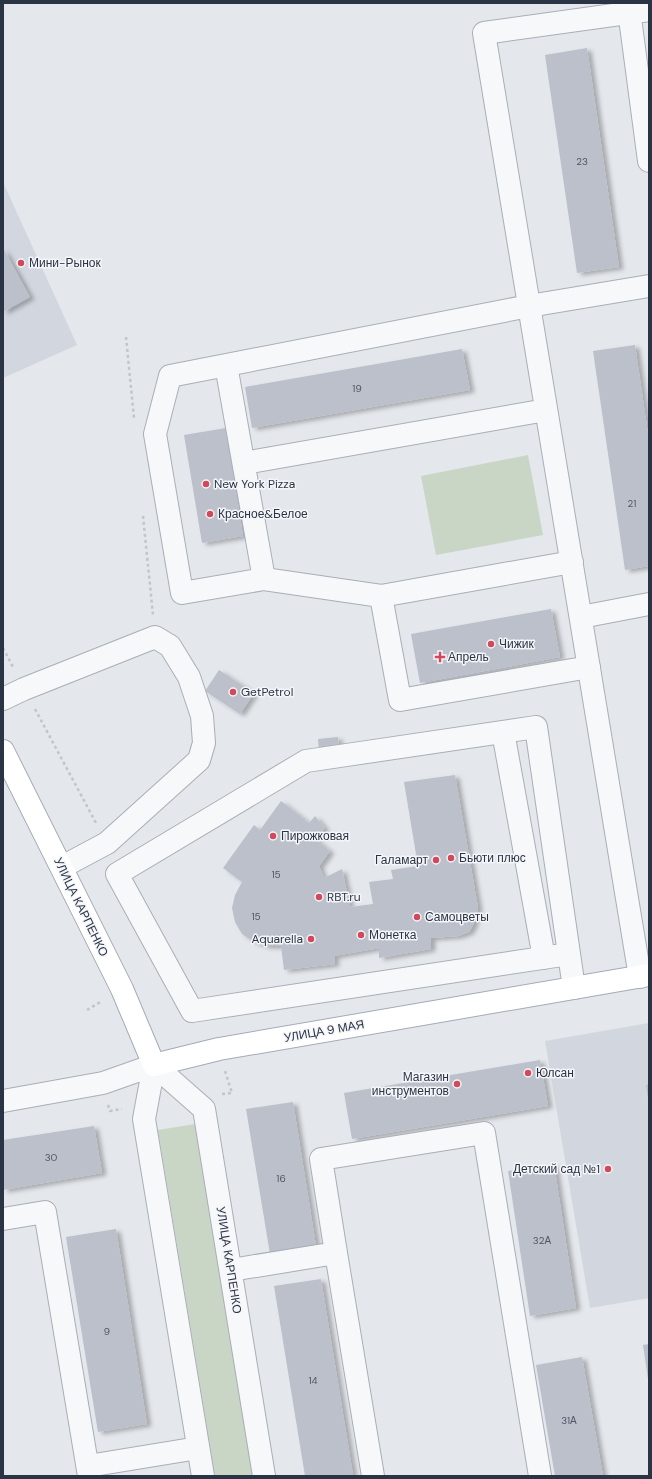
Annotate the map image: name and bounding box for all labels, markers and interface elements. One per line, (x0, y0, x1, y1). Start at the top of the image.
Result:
house number: 23 (576, 155, 588, 168)
place label: Мини-Рынок (29, 255, 101, 271)
marker: Мини-Рынок (16, 258, 26, 268)
house number: 19 (352, 382, 362, 395)
place label: New York Pizza (214, 476, 295, 492)
marker: New York Pizza (201, 479, 211, 489)
house number: 21 (628, 497, 636, 510)
place label: Красное&Белое (218, 506, 308, 522)
marker: Красное&Белое (205, 509, 215, 519)
place label: Чижик (499, 636, 534, 652)
marker: Чижик (486, 639, 496, 649)
place label: Апрель (448, 649, 489, 665)
marker: Апрель (435, 652, 445, 662)
place label: GetPetrol (241, 684, 293, 700)
marker: GetPetrol (228, 687, 238, 697)
place label: Пирожковая (281, 828, 349, 844)
marker: Пирожковая (268, 831, 278, 841)
place label: Бьюти плюс (459, 850, 526, 866)
place label: Галамарт (375, 852, 428, 868)
marker: Бьюти плюс (446, 853, 456, 863)
street label: УЛИЦА КАРПЕНКО (50, 855, 112, 959)
marker: Галамарт (431, 855, 441, 865)
house number: 15 (271, 868, 281, 881)
place label: RBT.ru (327, 889, 361, 905)
marker: RBT.ru (314, 892, 324, 902)
place label: Самоцветы (425, 909, 489, 925)
house number: 15 (251, 910, 261, 923)
marker: Самоцветы (412, 912, 422, 922)
place label: Монетка (369, 927, 417, 943)
marker: Монетка (356, 930, 366, 940)
place label: Aquarella (252, 931, 303, 947)
marker: Aquarella (306, 934, 316, 944)
street label: УЛИЦА 9 МАЯ (283, 1016, 365, 1046)
place label: Юлсан (536, 1065, 574, 1081)
marker: Юлсан (523, 1068, 533, 1078)
place label: Магазин инструментов (372, 1069, 449, 1099)
marker: Магазин инструментов (452, 1079, 462, 1089)
house number: 30 (45, 1151, 58, 1164)
place label: Детский сад №1 (513, 1161, 600, 1177)
marker: Детский сад №1 (603, 1164, 613, 1174)
house number: 16 (276, 1172, 286, 1185)
street label: УЛИЦА КАРПЕНКО (213, 1205, 245, 1315)
house number: 32А (533, 1234, 551, 1247)
house number: 9 (104, 1325, 110, 1338)
house number: 14 (308, 1374, 318, 1387)
house number: 31А (561, 1414, 577, 1427)

